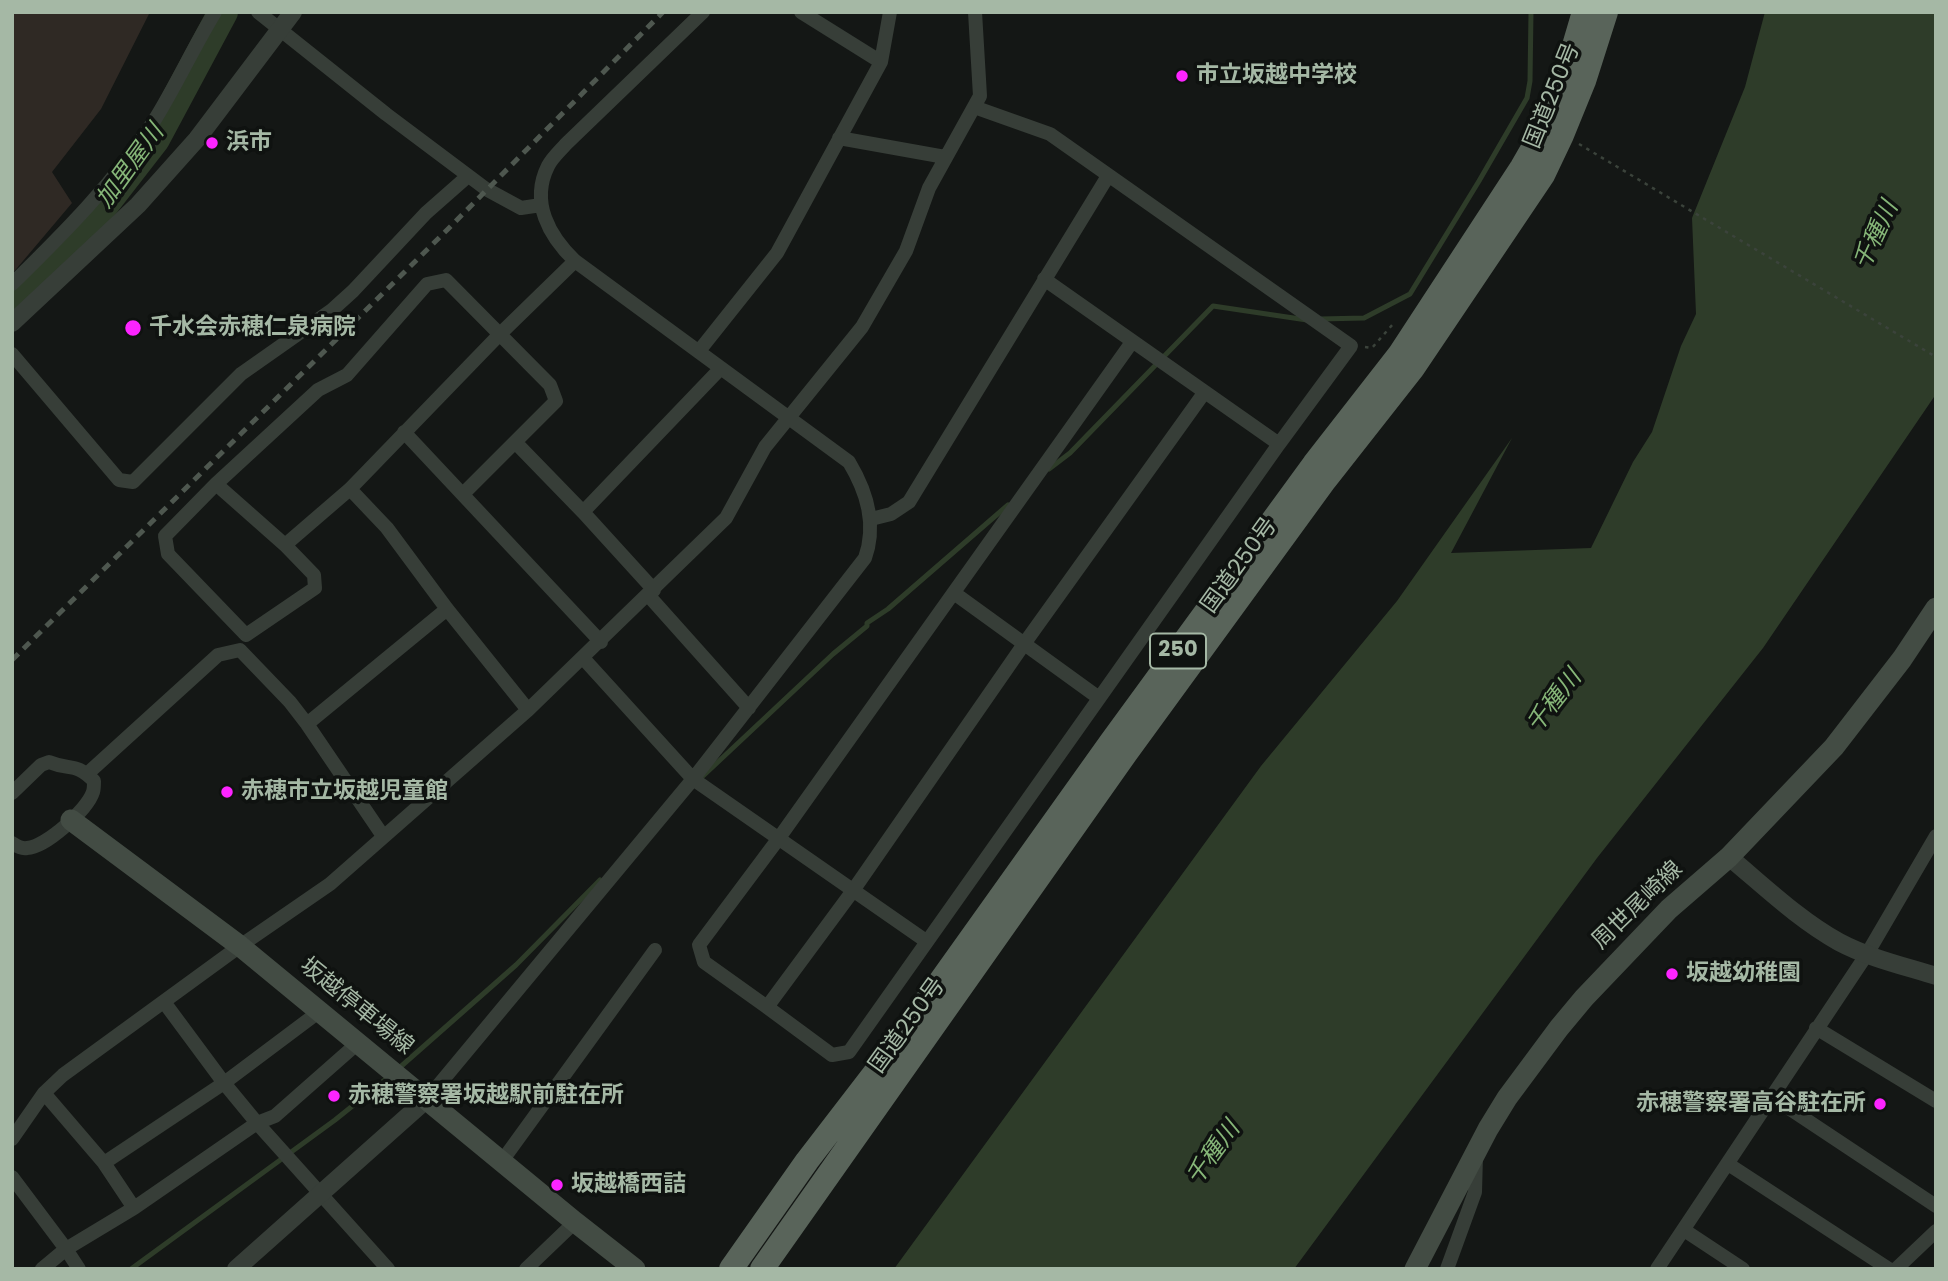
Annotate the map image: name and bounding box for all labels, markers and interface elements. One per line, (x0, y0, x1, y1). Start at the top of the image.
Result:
street label: 国道250号 (1519, 39, 1587, 153)
place label: 市立坂越中学校 (1196, 62, 1357, 90)
marker: 市立坂越中学校 (1174, 68, 1190, 84)
water label: 加里屋川 (91, 120, 171, 214)
place label: 浜市 (226, 129, 272, 157)
marker: 浜市 (204, 135, 220, 151)
water label: 千種川 (1849, 197, 1905, 275)
place label: 千水会赤穂仁泉病院 (149, 314, 356, 342)
marker: 千水会赤穂仁泉病院 (123, 318, 143, 338)
street label: 国道250号 (1196, 513, 1284, 619)
road number: 250 (1150, 634, 1206, 668)
water label: 千種川 (1521, 665, 1589, 739)
place label: 赤穂市立坂越児童館 (241, 778, 448, 806)
marker: 赤穂市立坂越児童館 (219, 784, 235, 800)
street label: 周世尾崎線 (1587, 856, 1689, 956)
street label: 坂越停車場線 (294, 953, 418, 1061)
place label: 坂越幼稚園 (1686, 960, 1801, 988)
marker: 坂越幼稚園 (1664, 966, 1680, 982)
street label: 国道250号 (864, 973, 952, 1079)
place label: 赤穂警察署坂越駅前駐在所 (348, 1082, 624, 1110)
marker: 赤穂警察署坂越駅前駐在所 (326, 1088, 342, 1104)
place label: 赤穂警察署高谷駐在所 (1636, 1090, 1866, 1118)
marker: 赤穂警察署高谷駐在所 (1872, 1096, 1888, 1112)
water label: 千種川 (1181, 1116, 1247, 1192)
place label: 坂越橋西詰 (571, 1171, 686, 1199)
marker: 坂越橋西詰 (549, 1177, 565, 1193)

